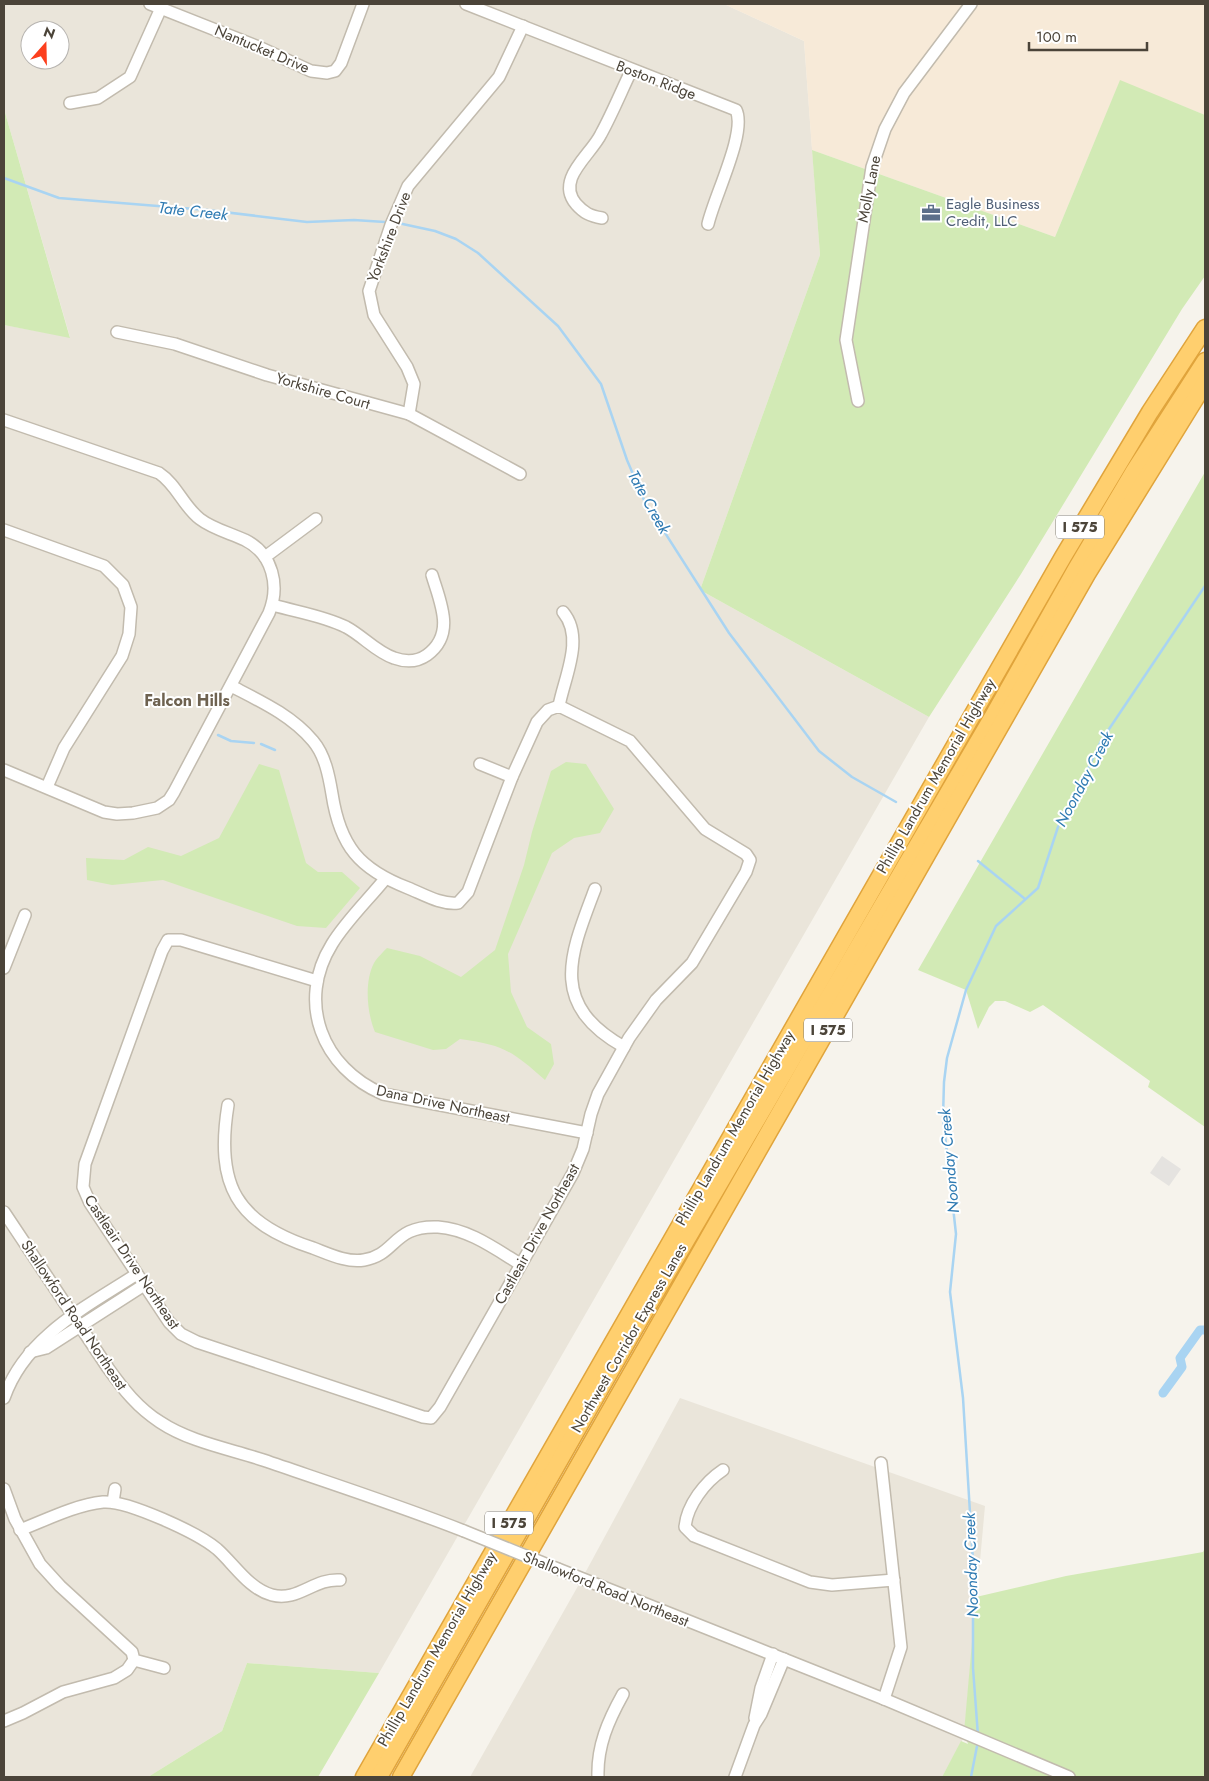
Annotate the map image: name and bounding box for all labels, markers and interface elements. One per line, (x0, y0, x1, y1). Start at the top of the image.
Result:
street label: Nantucket Drive (211, 19, 313, 79)
north arrow (20, 20, 70, 70)
scale bar (1029, 20, 1146, 52)
text: N (41, 21, 58, 44)
text: 100 m (1036, 26, 1077, 48)
street label: Boston Ridge (613, 55, 699, 105)
street label: Molly Lane (852, 153, 886, 224)
street label: Yorkshire Drive (362, 188, 416, 285)
place label: Eagle Business Credit, LLC (946, 193, 1040, 232)
water label: Tate Creek (157, 196, 230, 226)
office icon: Eagle Business Credit, LLC (920, 202, 942, 224)
street label: Yorkshire Court (273, 367, 373, 415)
water label: Tate Creek (622, 466, 676, 539)
road number: I 575 (1056, 516, 1104, 538)
street label: Phillip Landrum Memorial Highway (871, 674, 1001, 878)
district label: Falcon Hills (144, 689, 230, 712)
water label: Noonday Creek (1049, 726, 1119, 831)
road number: I 575 (804, 1018, 852, 1042)
street label: Phillip Landrum Memorial Highway (670, 1026, 800, 1230)
street label: Dana Drive Northeast (374, 1079, 512, 1129)
water label: Noonday Creek (933, 1107, 965, 1214)
street label: Castleair Drive Northeast (489, 1159, 585, 1308)
street label: Castleair Drive Northeast (79, 1190, 186, 1334)
street label: Shallowford Road Northeast (15, 1236, 133, 1395)
street label: Northwest Corridor Express Lanes (566, 1239, 692, 1437)
water label: Noonday Creek (958, 1511, 984, 1618)
road number: I 575 (485, 1512, 533, 1535)
street label: Shallowford Road Northeast (520, 1546, 693, 1632)
street label: Phillip Landrum Memorial Highway (372, 1547, 502, 1751)

